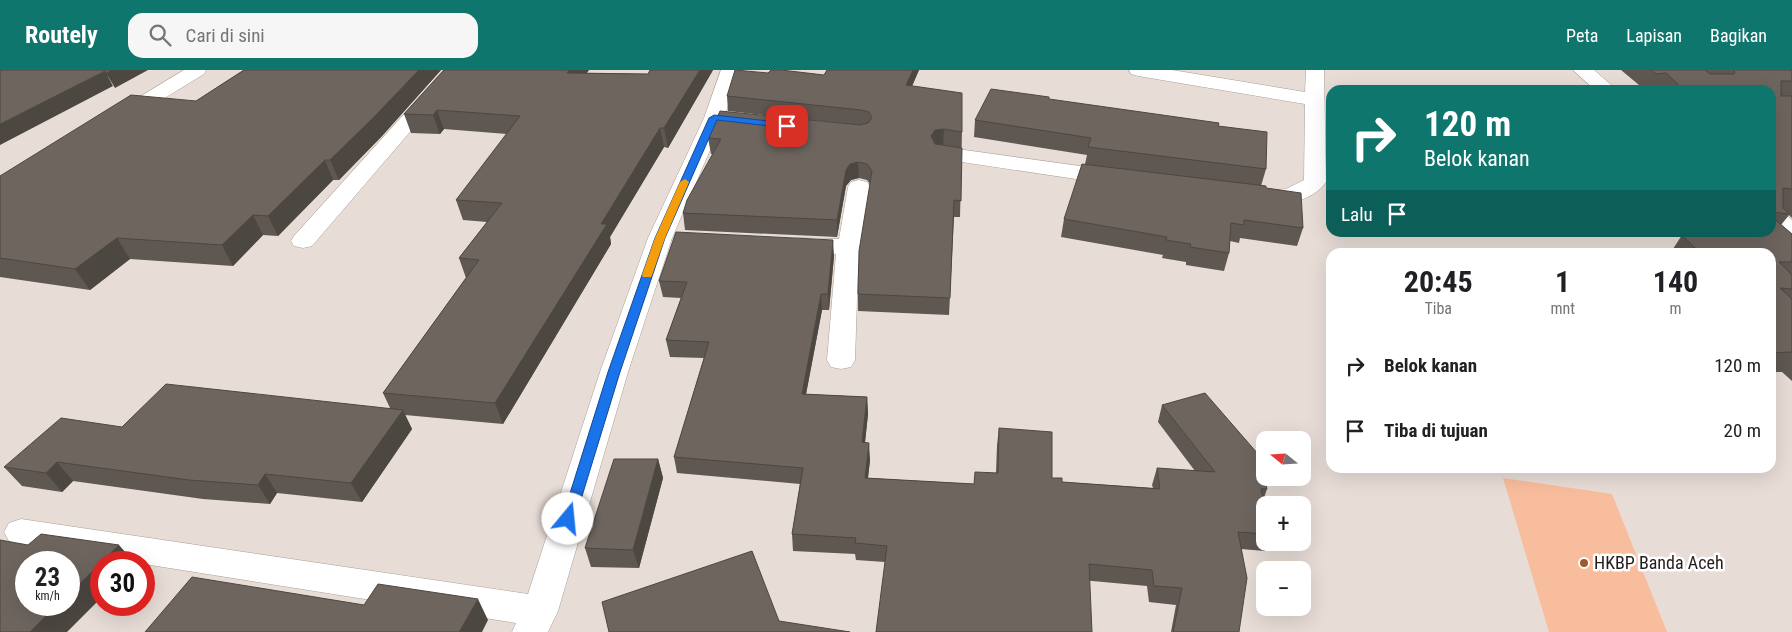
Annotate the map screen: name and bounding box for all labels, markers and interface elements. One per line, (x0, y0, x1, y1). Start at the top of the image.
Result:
search box (128, 13, 478, 58)
text: Routely (25, 21, 98, 49)
icon: search (146, 21, 174, 49)
text: Cari di sini (186, 24, 265, 47)
text: Peta (1566, 25, 1598, 46)
text: Lapisan (1626, 25, 1682, 46)
text: Bagikan (1710, 25, 1767, 46)
text: 120 m (1424, 104, 1511, 145)
pin (766, 105, 808, 147)
icon: right (1341, 105, 1406, 170)
icon: arrive (773, 112, 801, 140)
text: Belok kanan (1424, 146, 1530, 171)
icon: arrive (1383, 200, 1411, 228)
text: Lalu (1341, 203, 1373, 226)
text: 20:45 (1404, 264, 1473, 299)
text: 1 (1555, 264, 1570, 299)
text: 140 (1653, 264, 1698, 299)
text: Tiba (1424, 299, 1452, 318)
text: mnt (1550, 299, 1575, 318)
text: m (1669, 299, 1682, 318)
icon: right (1341, 352, 1369, 380)
text: Belok kanan (1384, 354, 1477, 377)
text: 120 m (1714, 354, 1761, 377)
icon: arrive (1341, 417, 1369, 445)
text: Tiba di tujuan (1384, 419, 1488, 442)
text: 20 m (1724, 419, 1761, 442)
north arrow (1256, 431, 1311, 486)
map controls (1256, 431, 1311, 616)
position arrow (541, 492, 593, 544)
button: + (1256, 496, 1311, 551)
speed limit sign: 30 (90, 551, 155, 616)
place label: HKBP Banda Aceh (1594, 552, 1724, 573)
marker: HKBP Banda Aceh (1578, 557, 1590, 569)
button: − (1256, 561, 1311, 616)
text: 23 (35, 563, 60, 592)
text: km/h (35, 589, 60, 603)

